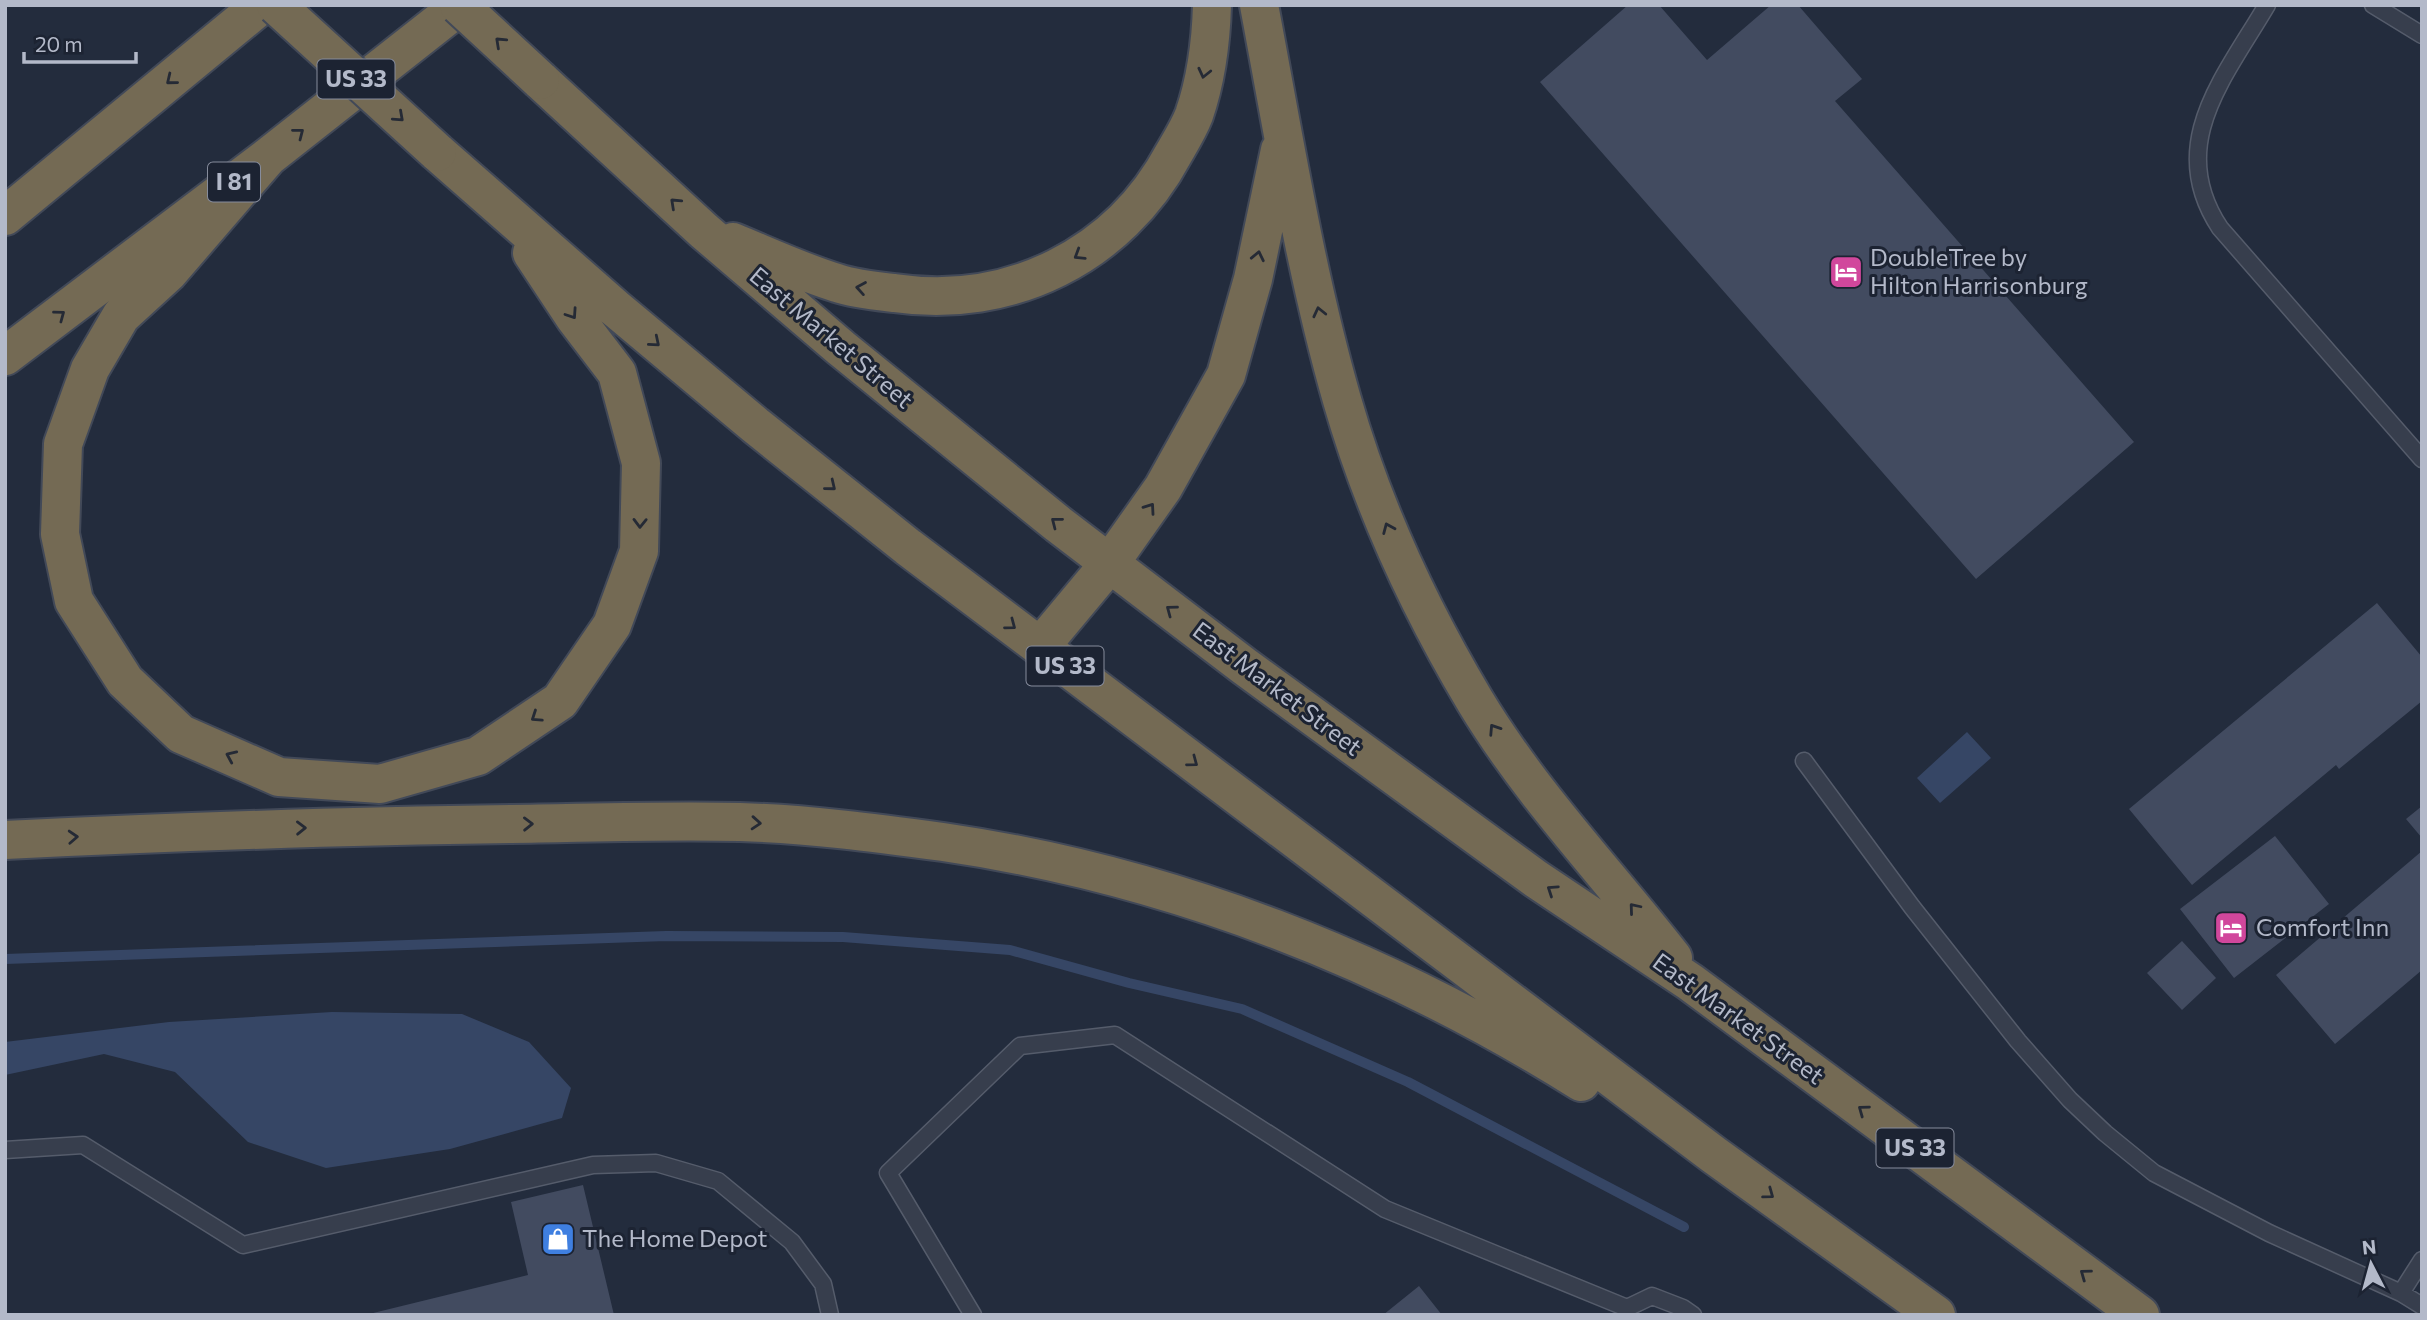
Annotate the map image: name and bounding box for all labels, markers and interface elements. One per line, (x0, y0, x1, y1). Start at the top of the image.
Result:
scale bar (24, 21, 136, 65)
text: 20 m (35, 31, 83, 56)
one-way arrow (495, 38, 508, 51)
road number: US 33 (318, 60, 394, 99)
one-way arrow (1197, 67, 1212, 79)
one-way arrow (167, 72, 179, 85)
one-way arrow (391, 109, 404, 121)
one-way arrow (292, 128, 304, 141)
road number: I 81 (208, 162, 260, 202)
one-way arrow (670, 199, 683, 212)
place label: DoubleTree by Hilton Harrisonburg (1870, 242, 2088, 299)
one-way arrow (1074, 247, 1087, 260)
one-way arrow (1249, 250, 1264, 262)
hotel icon: DoubleTree by Hilton Harrisonburg (1827, 253, 1865, 291)
street label: East Market Street (744, 260, 920, 414)
one-way arrow (855, 281, 867, 296)
one-way arrow (564, 306, 576, 319)
one-way arrow (1313, 306, 1328, 318)
one-way arrow (52, 310, 64, 323)
one-way arrow (647, 333, 660, 346)
one-way arrow (823, 477, 836, 490)
one-way arrow (1142, 503, 1154, 516)
one-way arrow (632, 518, 648, 529)
one-way arrow (1051, 518, 1064, 531)
one-way arrow (1382, 523, 1396, 535)
one-way arrow (1166, 605, 1179, 618)
street label: East Market Street (1188, 615, 1368, 761)
one-way arrow (1003, 616, 1016, 629)
road number: US 33 (1026, 646, 1104, 686)
one-way arrow (531, 709, 544, 721)
one-way arrow (1489, 724, 1502, 737)
one-way arrow (226, 751, 238, 765)
one-way arrow (1185, 753, 1197, 766)
one-way arrow (750, 815, 761, 830)
one-way arrow (523, 816, 534, 831)
one-way arrow (296, 820, 307, 836)
one-way arrow (68, 829, 79, 844)
one-way arrow (1547, 886, 1560, 898)
one-way arrow (1630, 904, 1642, 917)
hotel icon: Comfort Inn (2212, 909, 2250, 947)
place label: Comfort Inn (2256, 912, 2389, 941)
street label: East Market Street (1648, 946, 1830, 1090)
one-way arrow (1858, 1106, 1871, 1118)
road number: US 33 (1876, 1128, 1954, 1168)
one-way arrow (1761, 1186, 1774, 1198)
shop icon: The Home Depot (539, 1220, 577, 1258)
place label: The Home Depot (582, 1223, 768, 1252)
north arrow (2336, 1229, 2406, 1299)
text: N (2361, 1234, 2377, 1259)
one-way arrow (2081, 1270, 2093, 1282)

